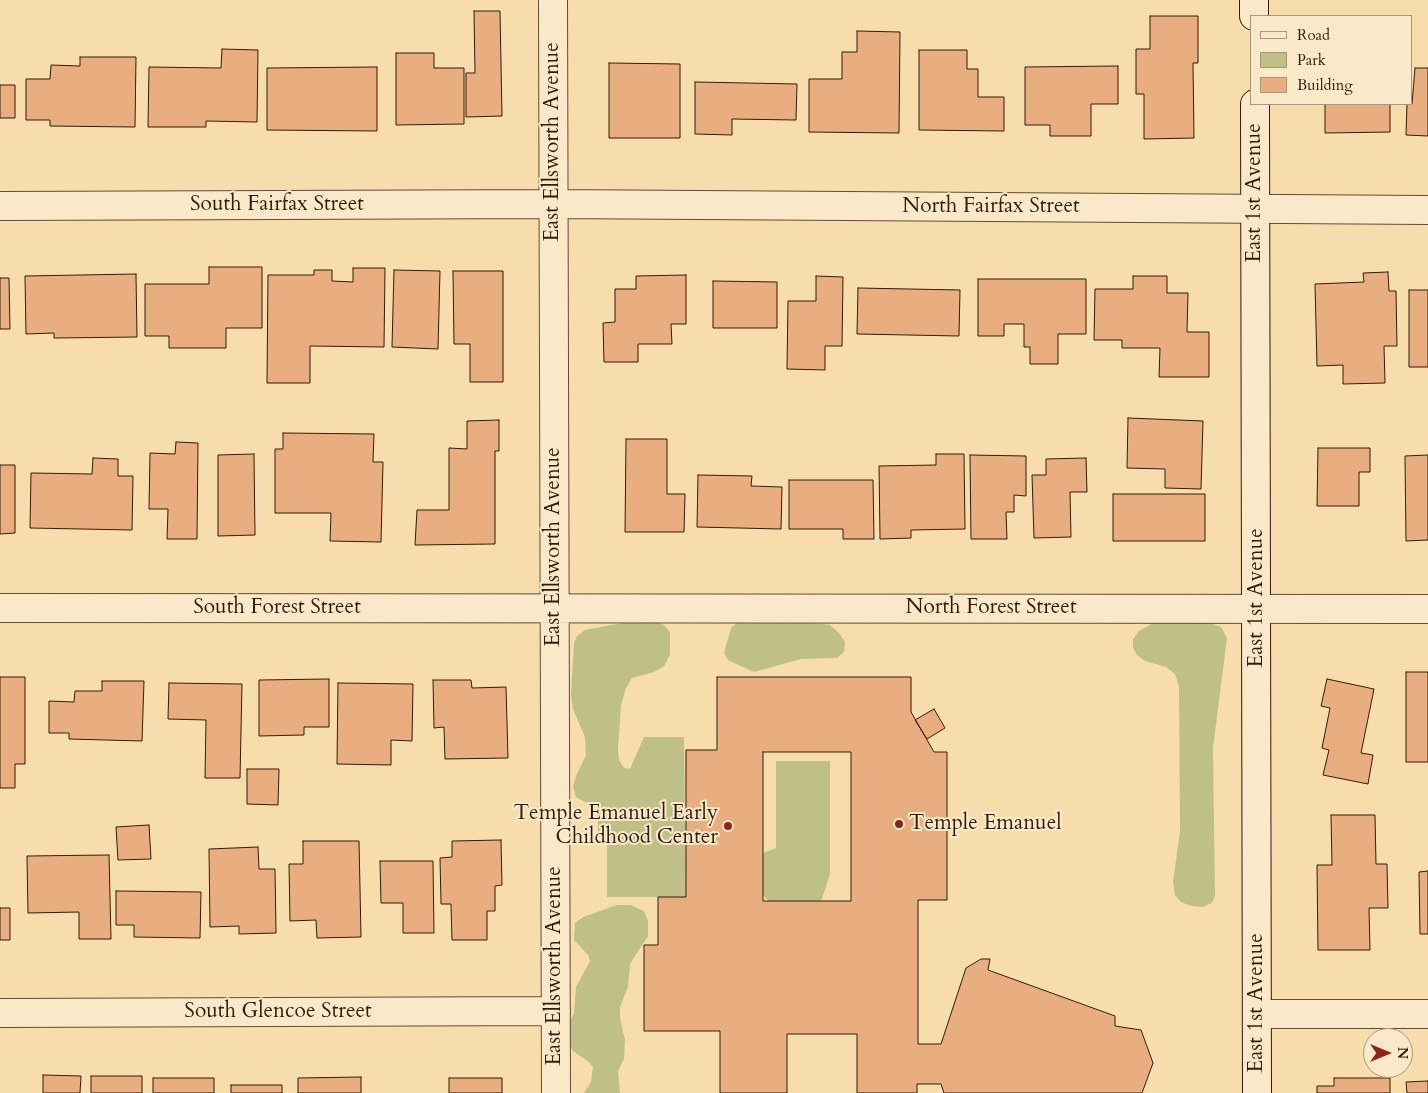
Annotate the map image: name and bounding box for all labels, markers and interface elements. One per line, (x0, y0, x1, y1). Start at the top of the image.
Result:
legend (1250, 15, 1413, 105)
text: Road (1297, 25, 1330, 45)
street label: East Ellsworth Avenue (540, 42, 566, 242)
text: Park (1297, 50, 1326, 70)
text: Building (1297, 75, 1353, 95)
street label: East 1st Avenue (1242, 123, 1268, 263)
street label: South Fairfax Street (190, 192, 364, 218)
street label: North Fairfax Street (902, 194, 1080, 220)
street label: East Ellsworth Avenue (541, 447, 567, 647)
street label: East 1st Avenue (1244, 528, 1270, 668)
street label: South Forest Street (193, 595, 361, 621)
street label: North Forest Street (905, 595, 1077, 621)
place label: Temple Emanuel Early Childhood Center (514, 801, 718, 851)
place label: Temple Emanuel (909, 811, 1062, 837)
marker: Temple Emanuel (893, 818, 905, 830)
marker: Temple Emanuel Early Childhood Center (722, 820, 734, 832)
street label: East Ellsworth Avenue (542, 866, 568, 1066)
street label: East 1st Avenue (1244, 933, 1270, 1073)
street label: South Glencoe Street (184, 999, 372, 1025)
north arrow (1363, 1028, 1413, 1078)
text: N (1393, 1047, 1412, 1059)

